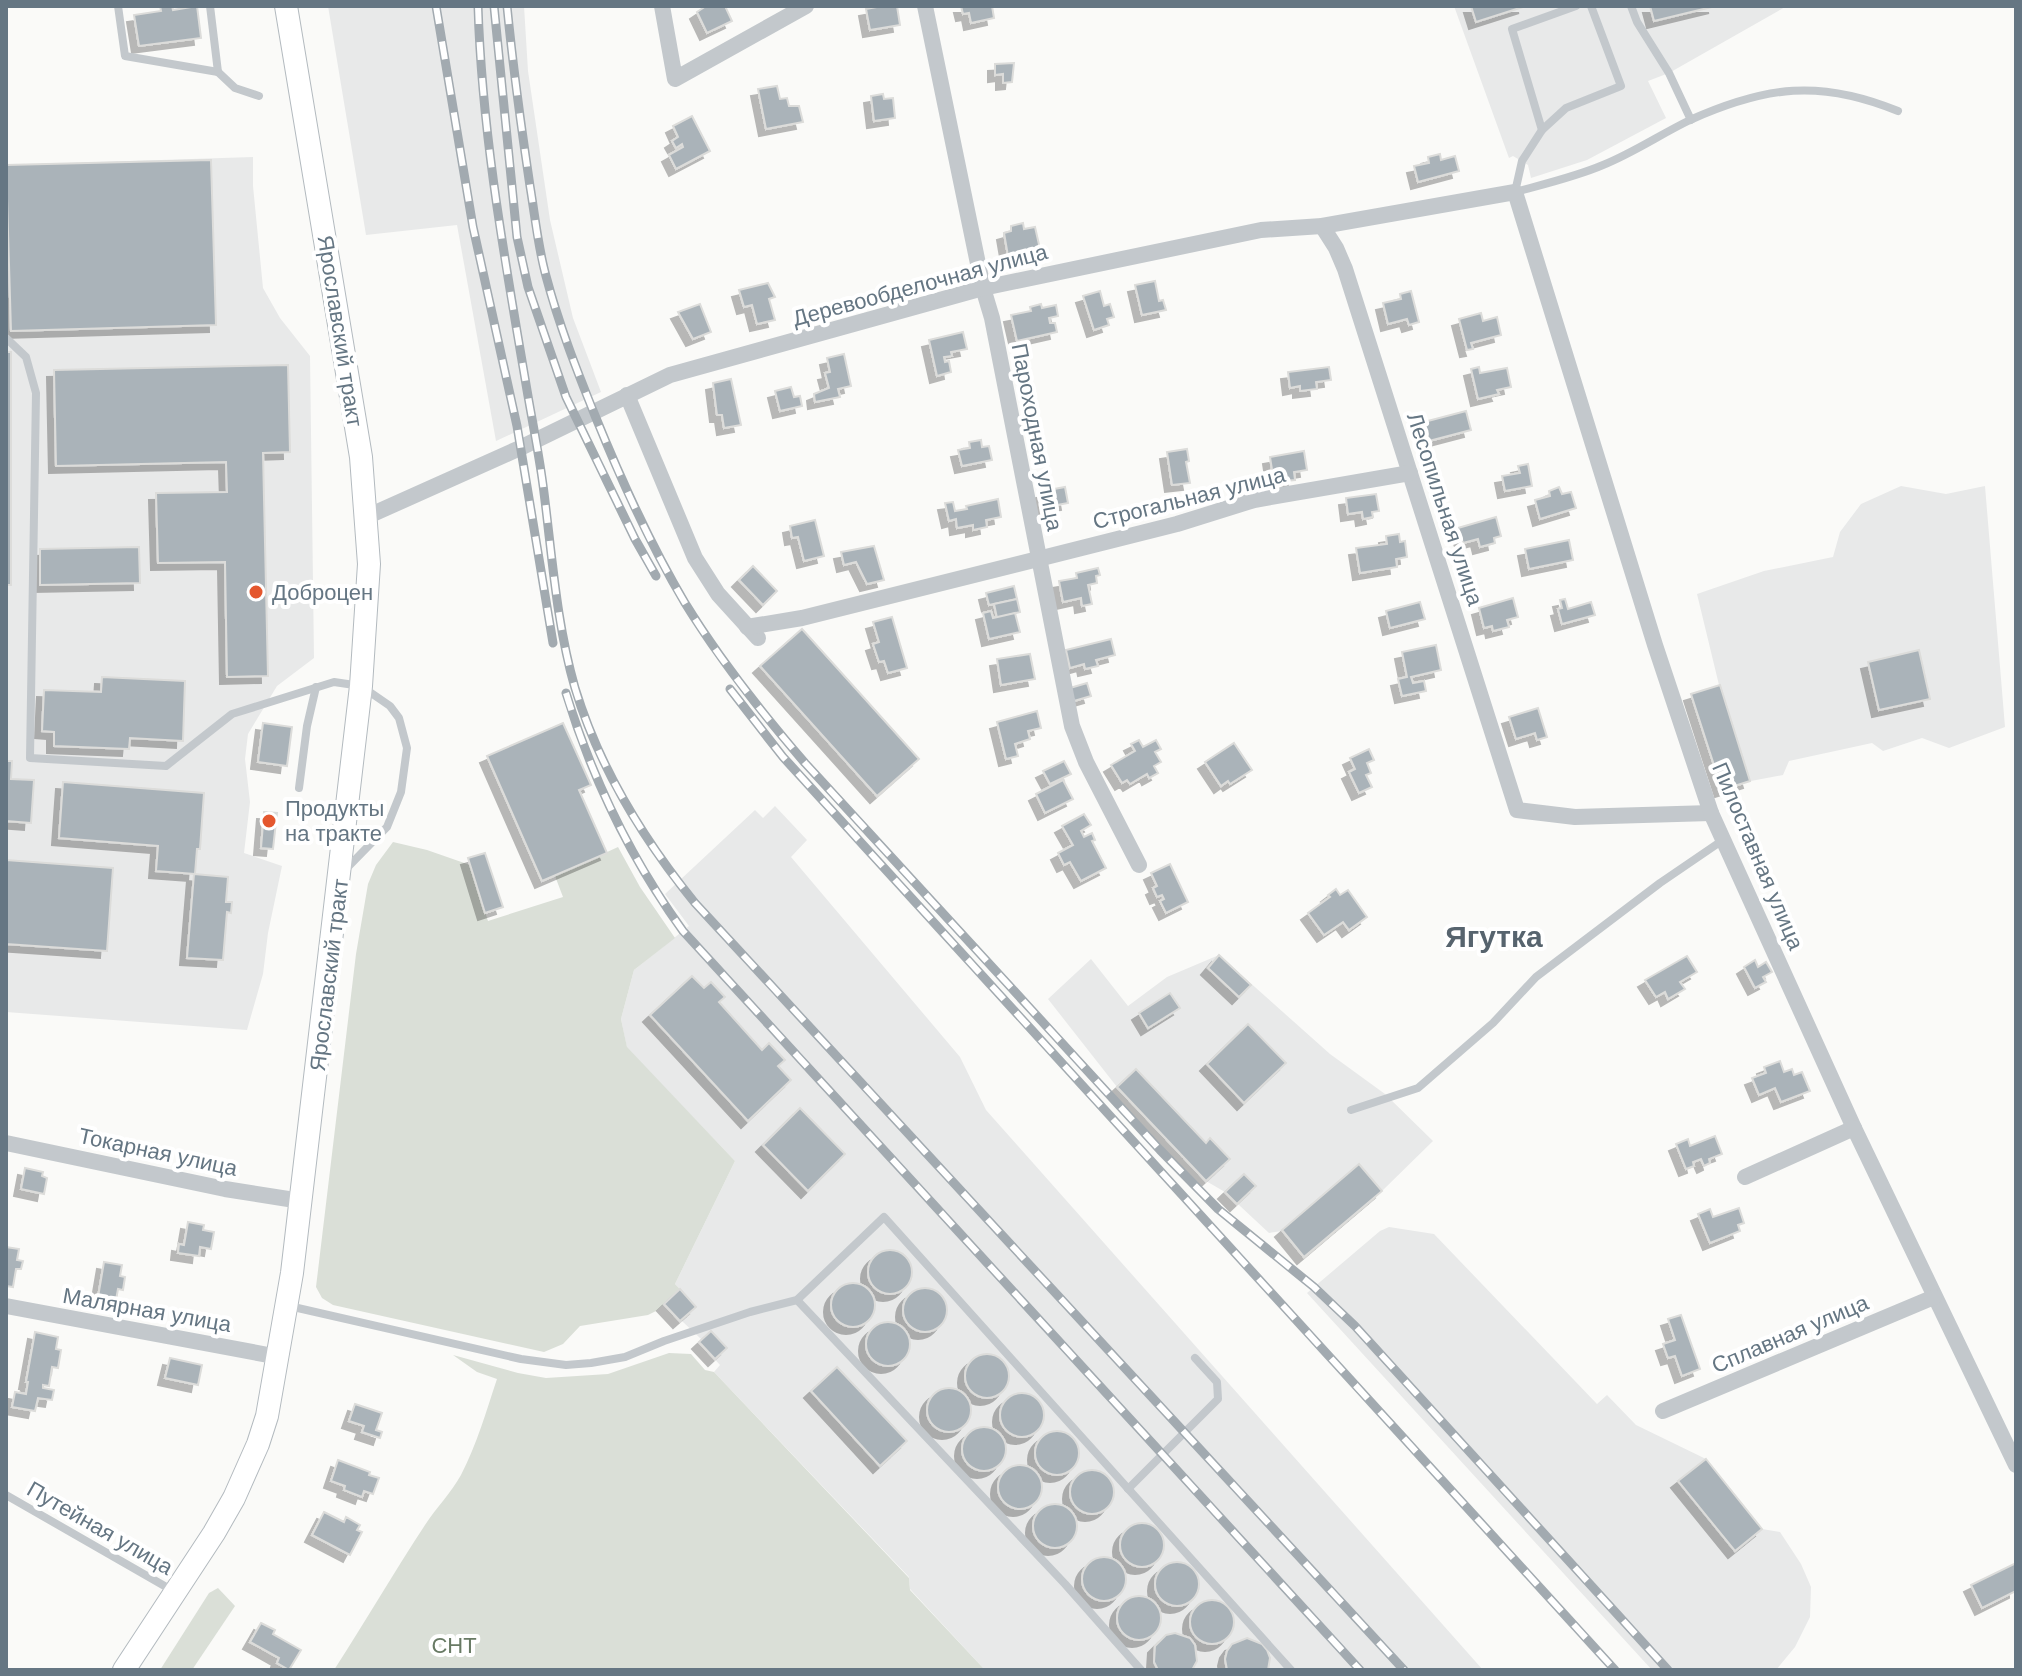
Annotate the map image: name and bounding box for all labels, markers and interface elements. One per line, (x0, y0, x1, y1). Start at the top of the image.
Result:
street label: Ярославский тракт (313, 233, 367, 429)
street label: Деревообделочная улица (790, 239, 1051, 331)
street label: Пароходная улица (1007, 341, 1068, 534)
street label: Лесопильная улица (1402, 409, 1488, 609)
street label: Строгальная улица (1090, 462, 1289, 534)
place label: Доброцен (272, 580, 373, 605)
marker: Доброцен (247, 583, 265, 601)
street label: Пилоставная улица (1707, 759, 1809, 954)
place label: Продукты на тракте (285, 796, 384, 846)
marker: Продукты на тракте (260, 812, 278, 830)
street label: Ярославский тракт (305, 877, 353, 1073)
district label: Ягутка (1445, 920, 1543, 953)
street label: Токарная улица (76, 1123, 240, 1181)
street label: Малярная улица (61, 1283, 234, 1337)
street label: Сплавная улица (1708, 1289, 1873, 1378)
street label: Путейная улица (23, 1476, 178, 1580)
park label: СНТ (431, 1633, 477, 1658)

